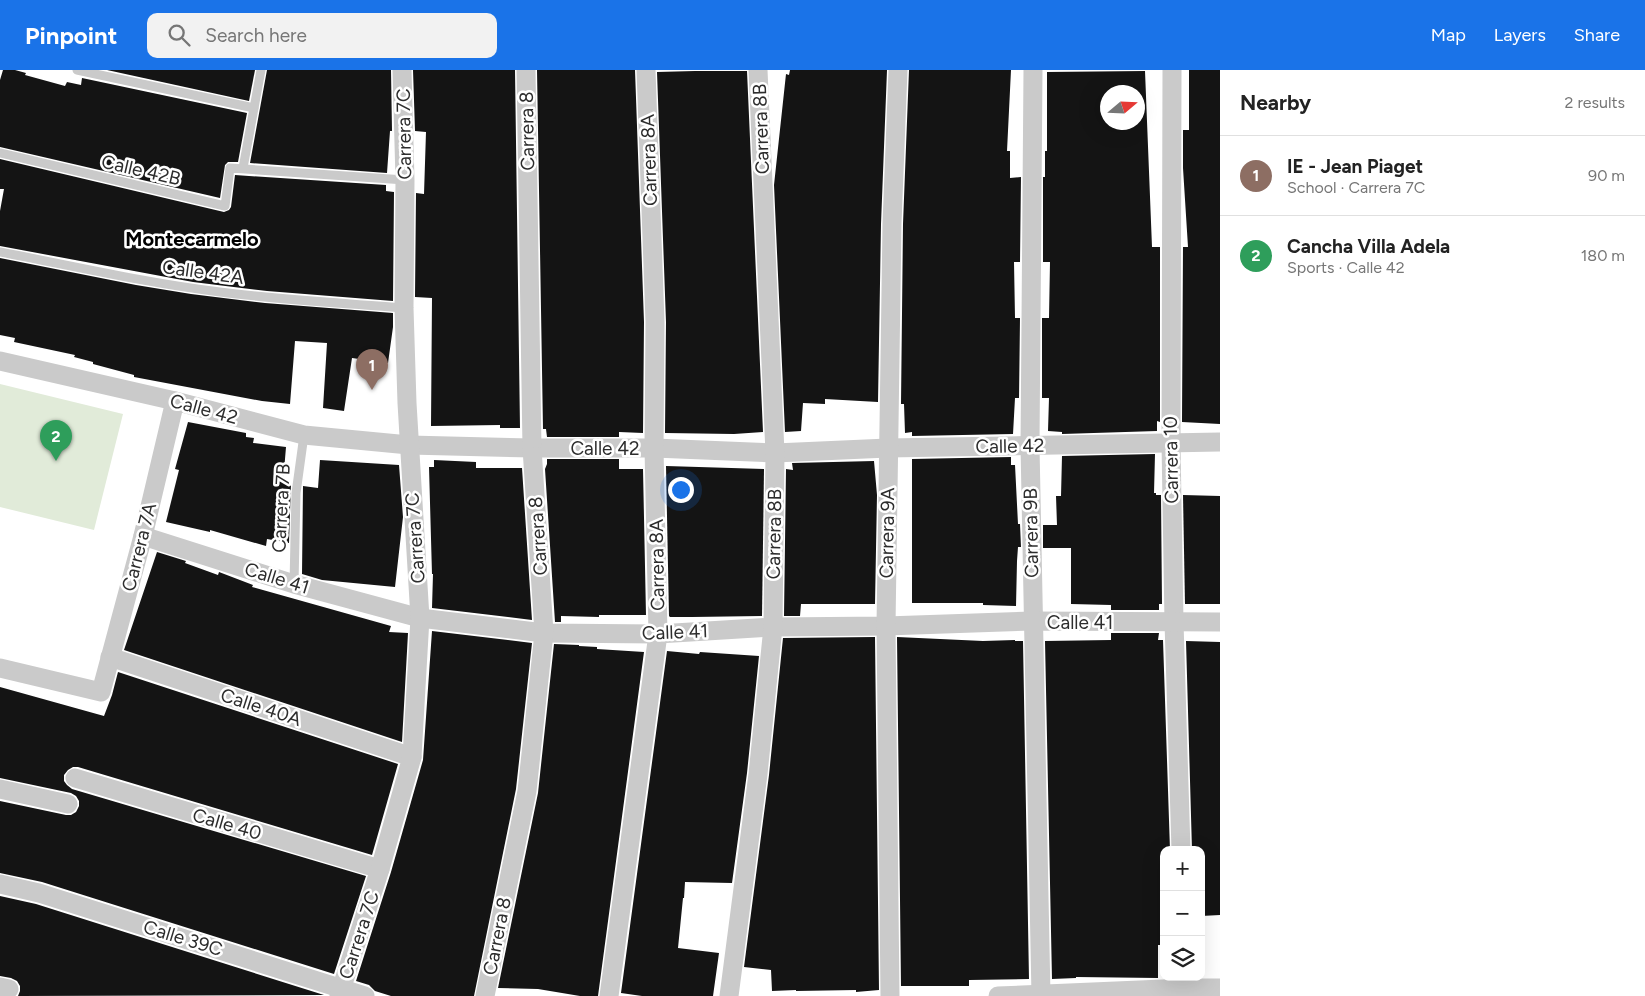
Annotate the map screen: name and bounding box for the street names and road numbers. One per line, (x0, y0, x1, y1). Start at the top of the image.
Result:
street label: Carrera 8B (748, 83, 774, 175)
street label: Carrera 7C (392, 88, 416, 180)
street label: Carrera 8 (515, 91, 539, 171)
street label: Carrera 8A (636, 114, 662, 206)
street label: Calle 42B (99, 150, 183, 190)
street label: Calle 42A (161, 255, 245, 289)
street label: Calle 42 (168, 389, 240, 429)
street label: Carrera 10 (1159, 416, 1183, 504)
street label: Calle 42 (975, 434, 1045, 458)
street label: Calle 42 (570, 437, 640, 460)
street label: Carrera 7B (267, 463, 295, 553)
street label: Carrera 9A (875, 487, 899, 579)
street label: Carrera 8B (762, 488, 786, 580)
street label: Carrera 9B (1019, 488, 1043, 578)
street label: Carrera 7C (400, 491, 430, 584)
street label: Carrera 8 (524, 496, 552, 576)
street label: Carrera 7A (117, 500, 161, 594)
street label: Carrera 8A (645, 519, 669, 611)
street label: Calle 41 (242, 557, 312, 599)
street label: Calle 41 (1047, 611, 1113, 634)
street label: Calle 41 (641, 619, 709, 645)
street label: Calle 40A (218, 683, 304, 731)
street label: Calle 40 (190, 803, 264, 845)
street label: Carrera 7C (334, 888, 384, 982)
street label: Carrera 8 (478, 895, 516, 977)
street label: Calle 39C (141, 915, 226, 961)

